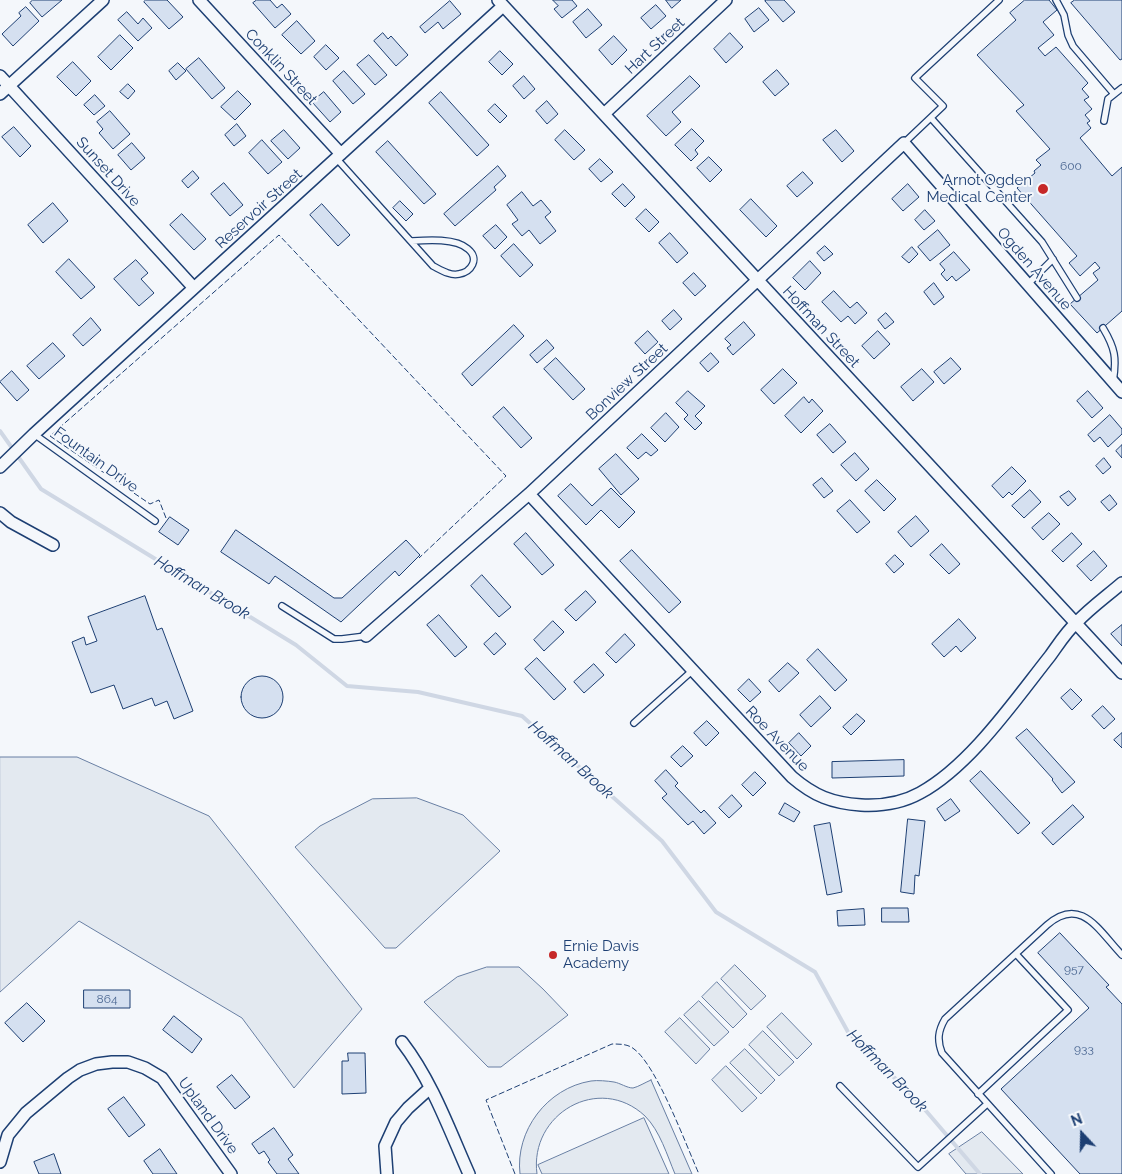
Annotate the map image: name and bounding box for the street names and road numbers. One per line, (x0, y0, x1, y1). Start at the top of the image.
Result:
street label: Hart Street (621, 14, 689, 78)
street label: Conklin Street (241, 25, 321, 109)
street label: Sunset Drive (72, 134, 144, 210)
street label: Reservoir Street (212, 165, 306, 253)
street label: Ogden Avenue (993, 224, 1075, 314)
street label: Hoffman Street (779, 283, 863, 371)
street label: Bonview Street (582, 340, 672, 424)
street label: Fountain Drive (50, 423, 142, 497)
street label: Roe Avenue (741, 703, 813, 775)
street label: Upland Drive (174, 1074, 242, 1158)

